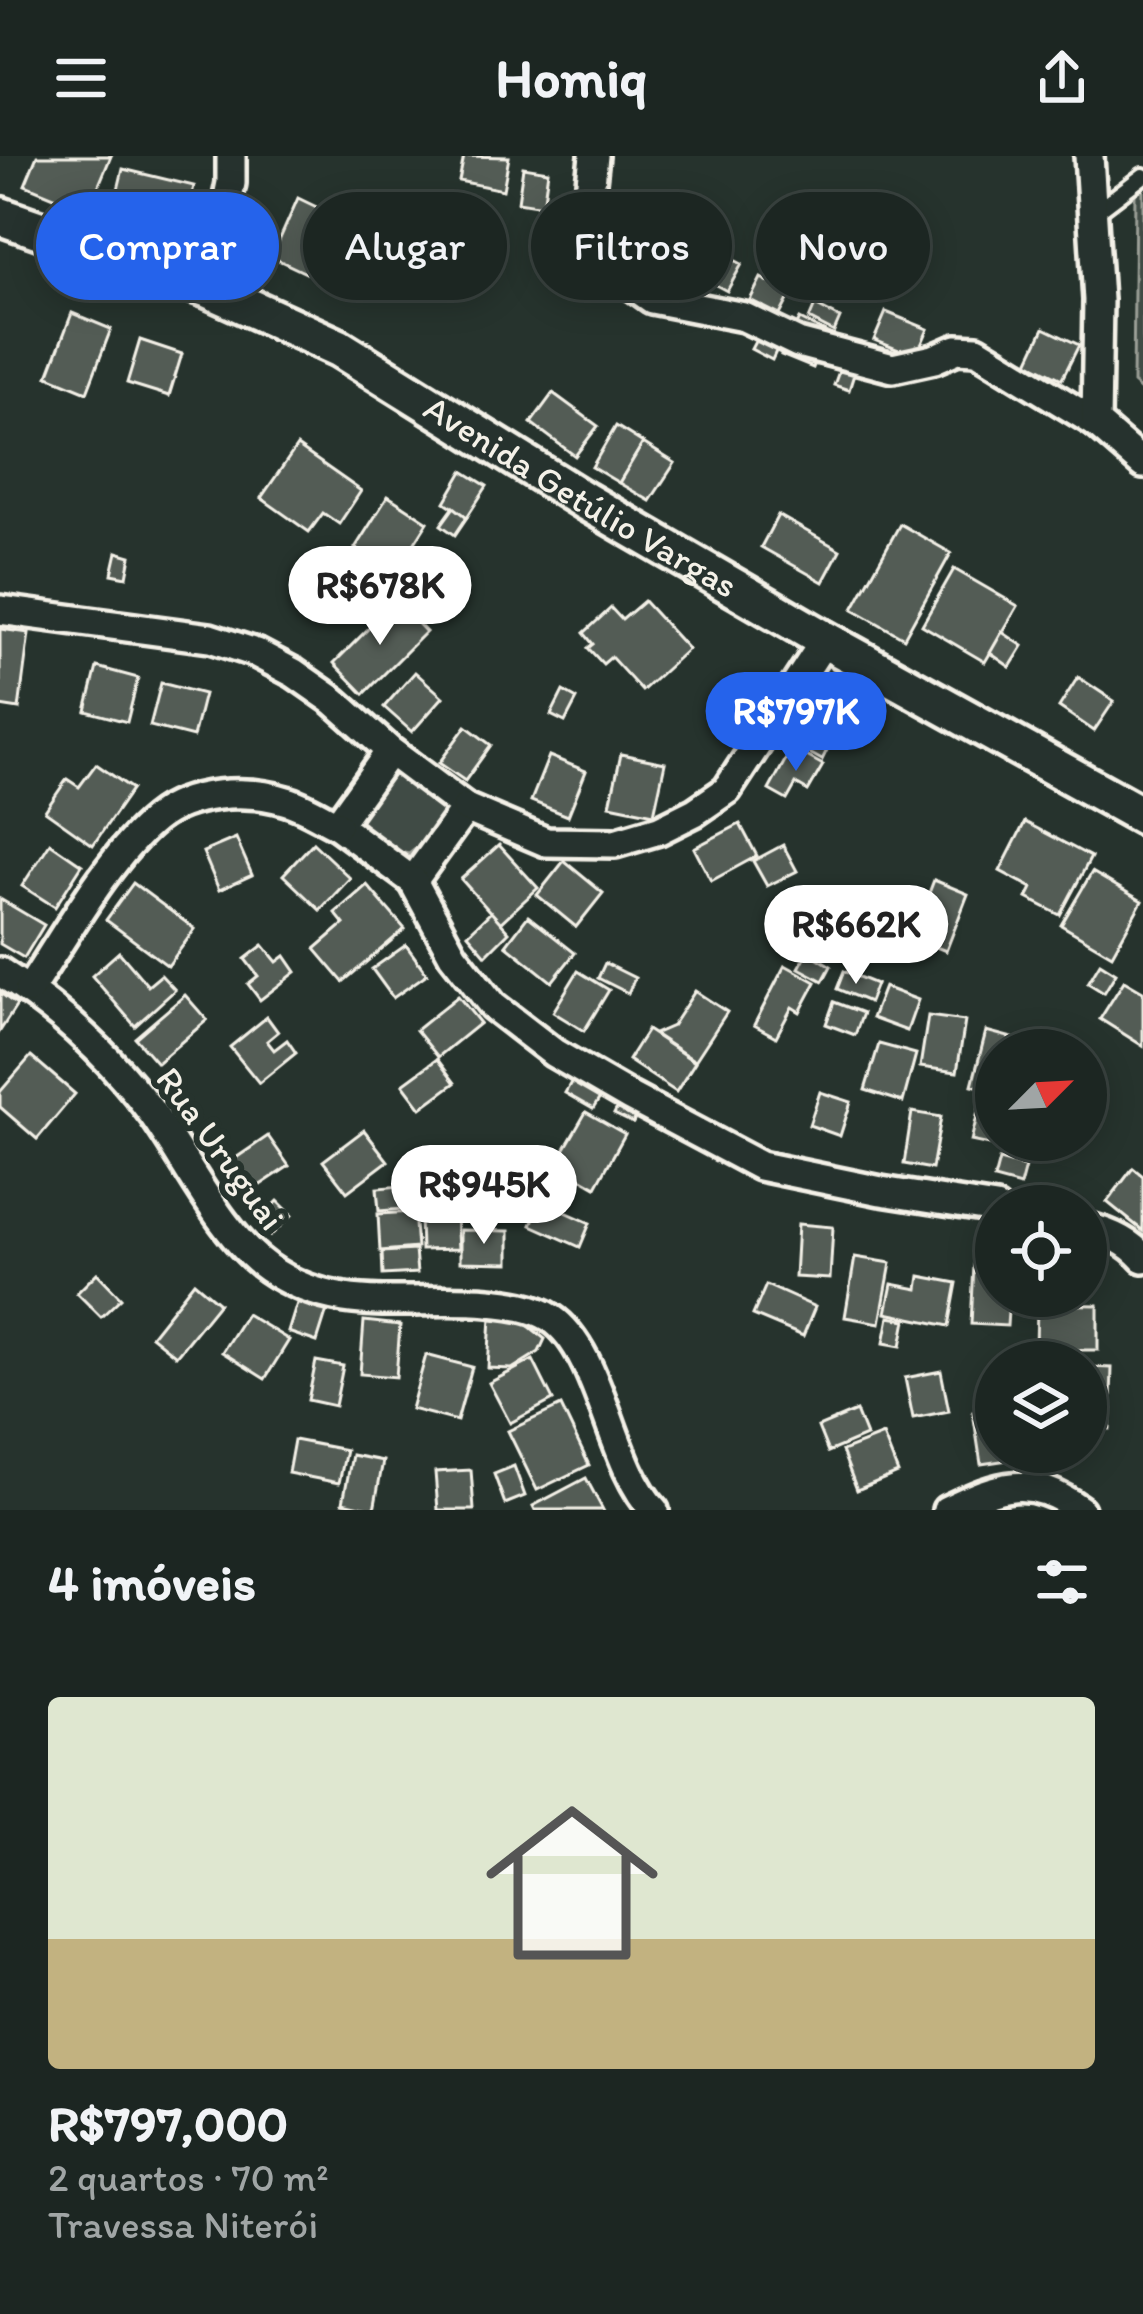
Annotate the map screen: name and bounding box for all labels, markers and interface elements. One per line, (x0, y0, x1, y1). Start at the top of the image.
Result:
icon: menu (48, 45, 114, 111)
icon: share (1029, 45, 1095, 111)
text: Homiq (496, 46, 647, 111)
chip: Comprar (36, 192, 279, 300)
chip: Alugar (303, 192, 507, 300)
chip: Filtros (531, 192, 732, 300)
chip: Novo (756, 192, 930, 300)
street label: Avenida Getúlio Vargas (417, 386, 745, 607)
pin: R$678K (282, 546, 478, 648)
text: R$678K (315, 561, 445, 608)
pin: R$797K (698, 672, 894, 774)
text: R$797K (733, 687, 859, 734)
pin: R$662K (758, 885, 954, 987)
text: R$662K (791, 900, 921, 947)
north arrow (975, 1029, 1107, 1161)
map controls (975, 1029, 1107, 1473)
street label: Rua Uruguai (147, 1059, 294, 1238)
pin: R$945K (386, 1145, 582, 1247)
text: R$945K (418, 1160, 550, 1207)
button: locate (975, 1185, 1107, 1317)
button: layers (975, 1341, 1107, 1473)
icon: filters (1029, 1549, 1095, 1615)
text: 4 imóveis (48, 1552, 256, 1613)
icon: home (464, 1775, 680, 1991)
text: R$797,000 (48, 2093, 288, 2154)
text: 2 quartos · 70 m² (48, 2154, 329, 2201)
text: Travessa Niterói (48, 2201, 318, 2248)

